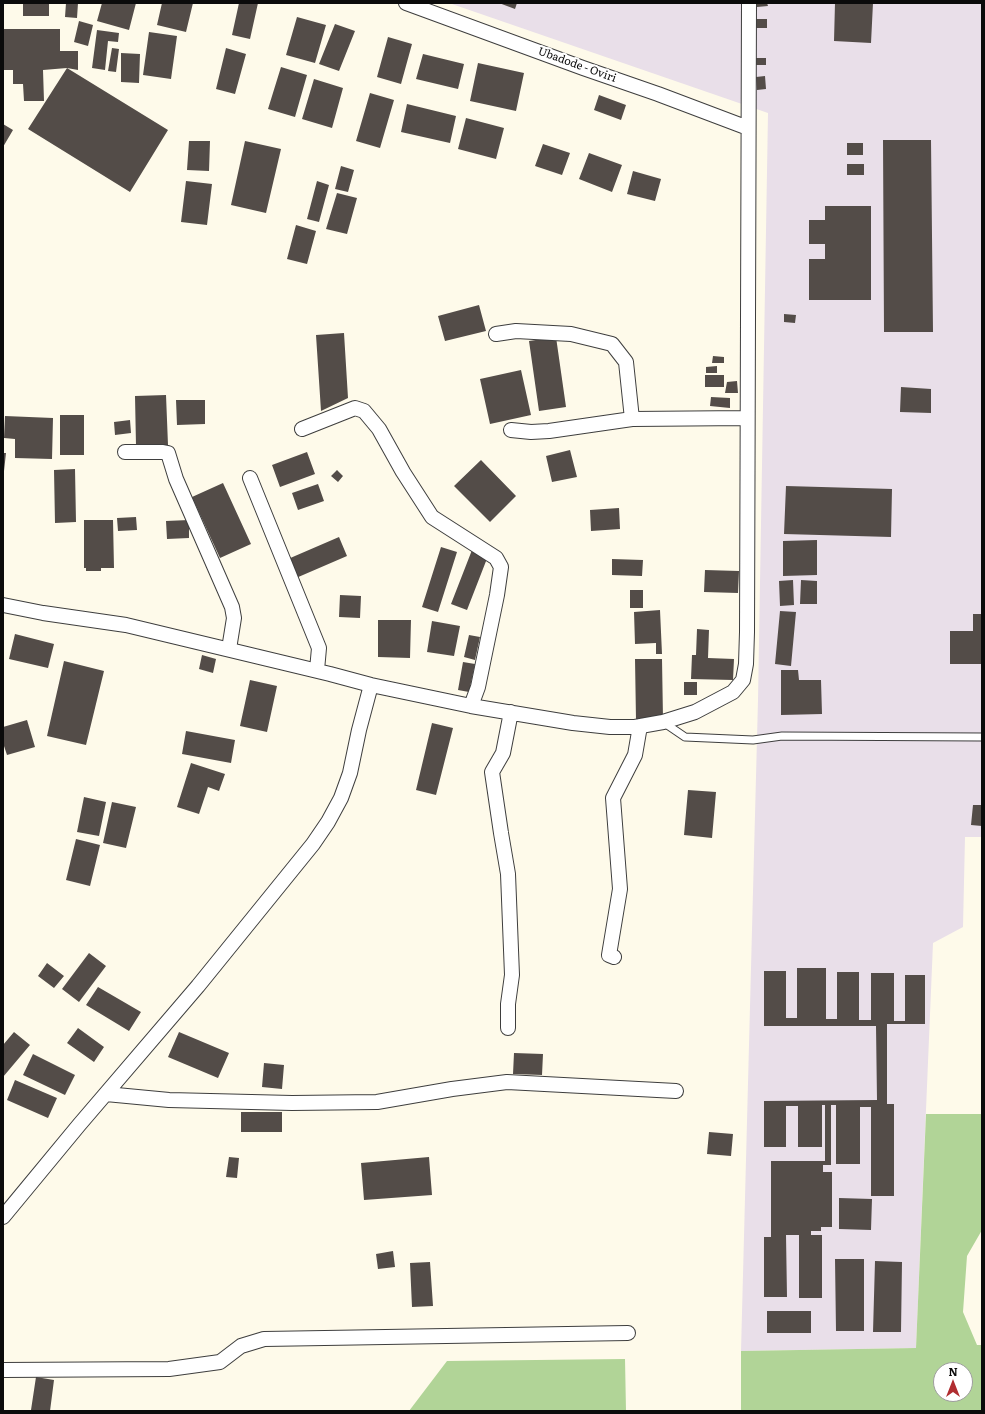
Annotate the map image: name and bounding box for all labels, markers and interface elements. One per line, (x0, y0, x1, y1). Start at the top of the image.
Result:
street label: Ubadode - Oviri (536, 45, 618, 85)
north arrow (933, 1362, 973, 1402)
text: N (948, 1363, 958, 1379)

